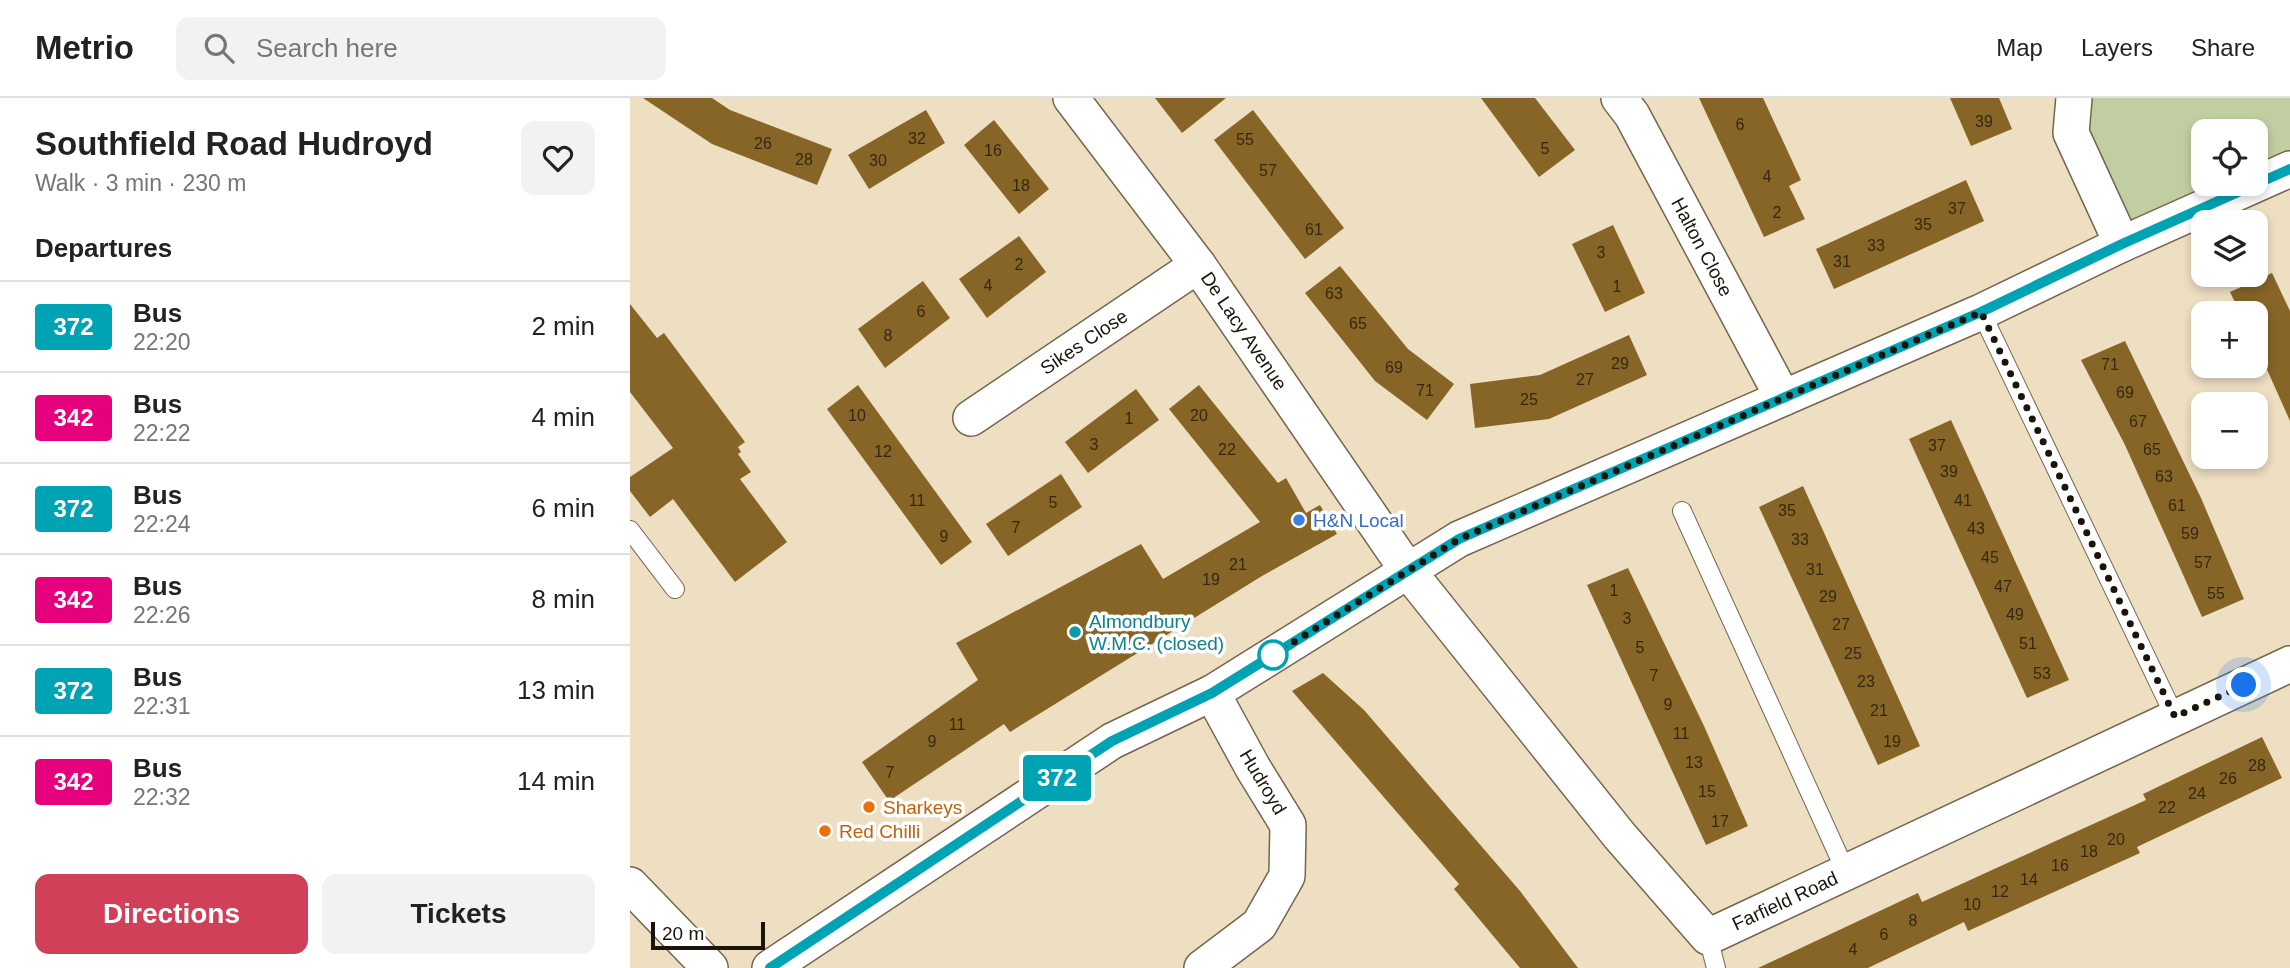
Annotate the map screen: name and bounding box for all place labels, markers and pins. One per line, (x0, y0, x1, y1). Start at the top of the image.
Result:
place label: H&N Local (1313, 510, 1404, 531)
marker: H&N Local (1291, 512, 1307, 528)
place label: Almondbury W.M.C. (closed) (1089, 611, 1224, 654)
marker: Almondbury W.M.C. (closed) (1067, 624, 1083, 640)
unlabelled marker (1258, 640, 1288, 670)
place label: Sharkeys (883, 797, 962, 818)
marker: Sharkeys (861, 799, 877, 815)
place label: Red Chilli (839, 821, 920, 842)
marker: Red Chilli (817, 823, 833, 839)

